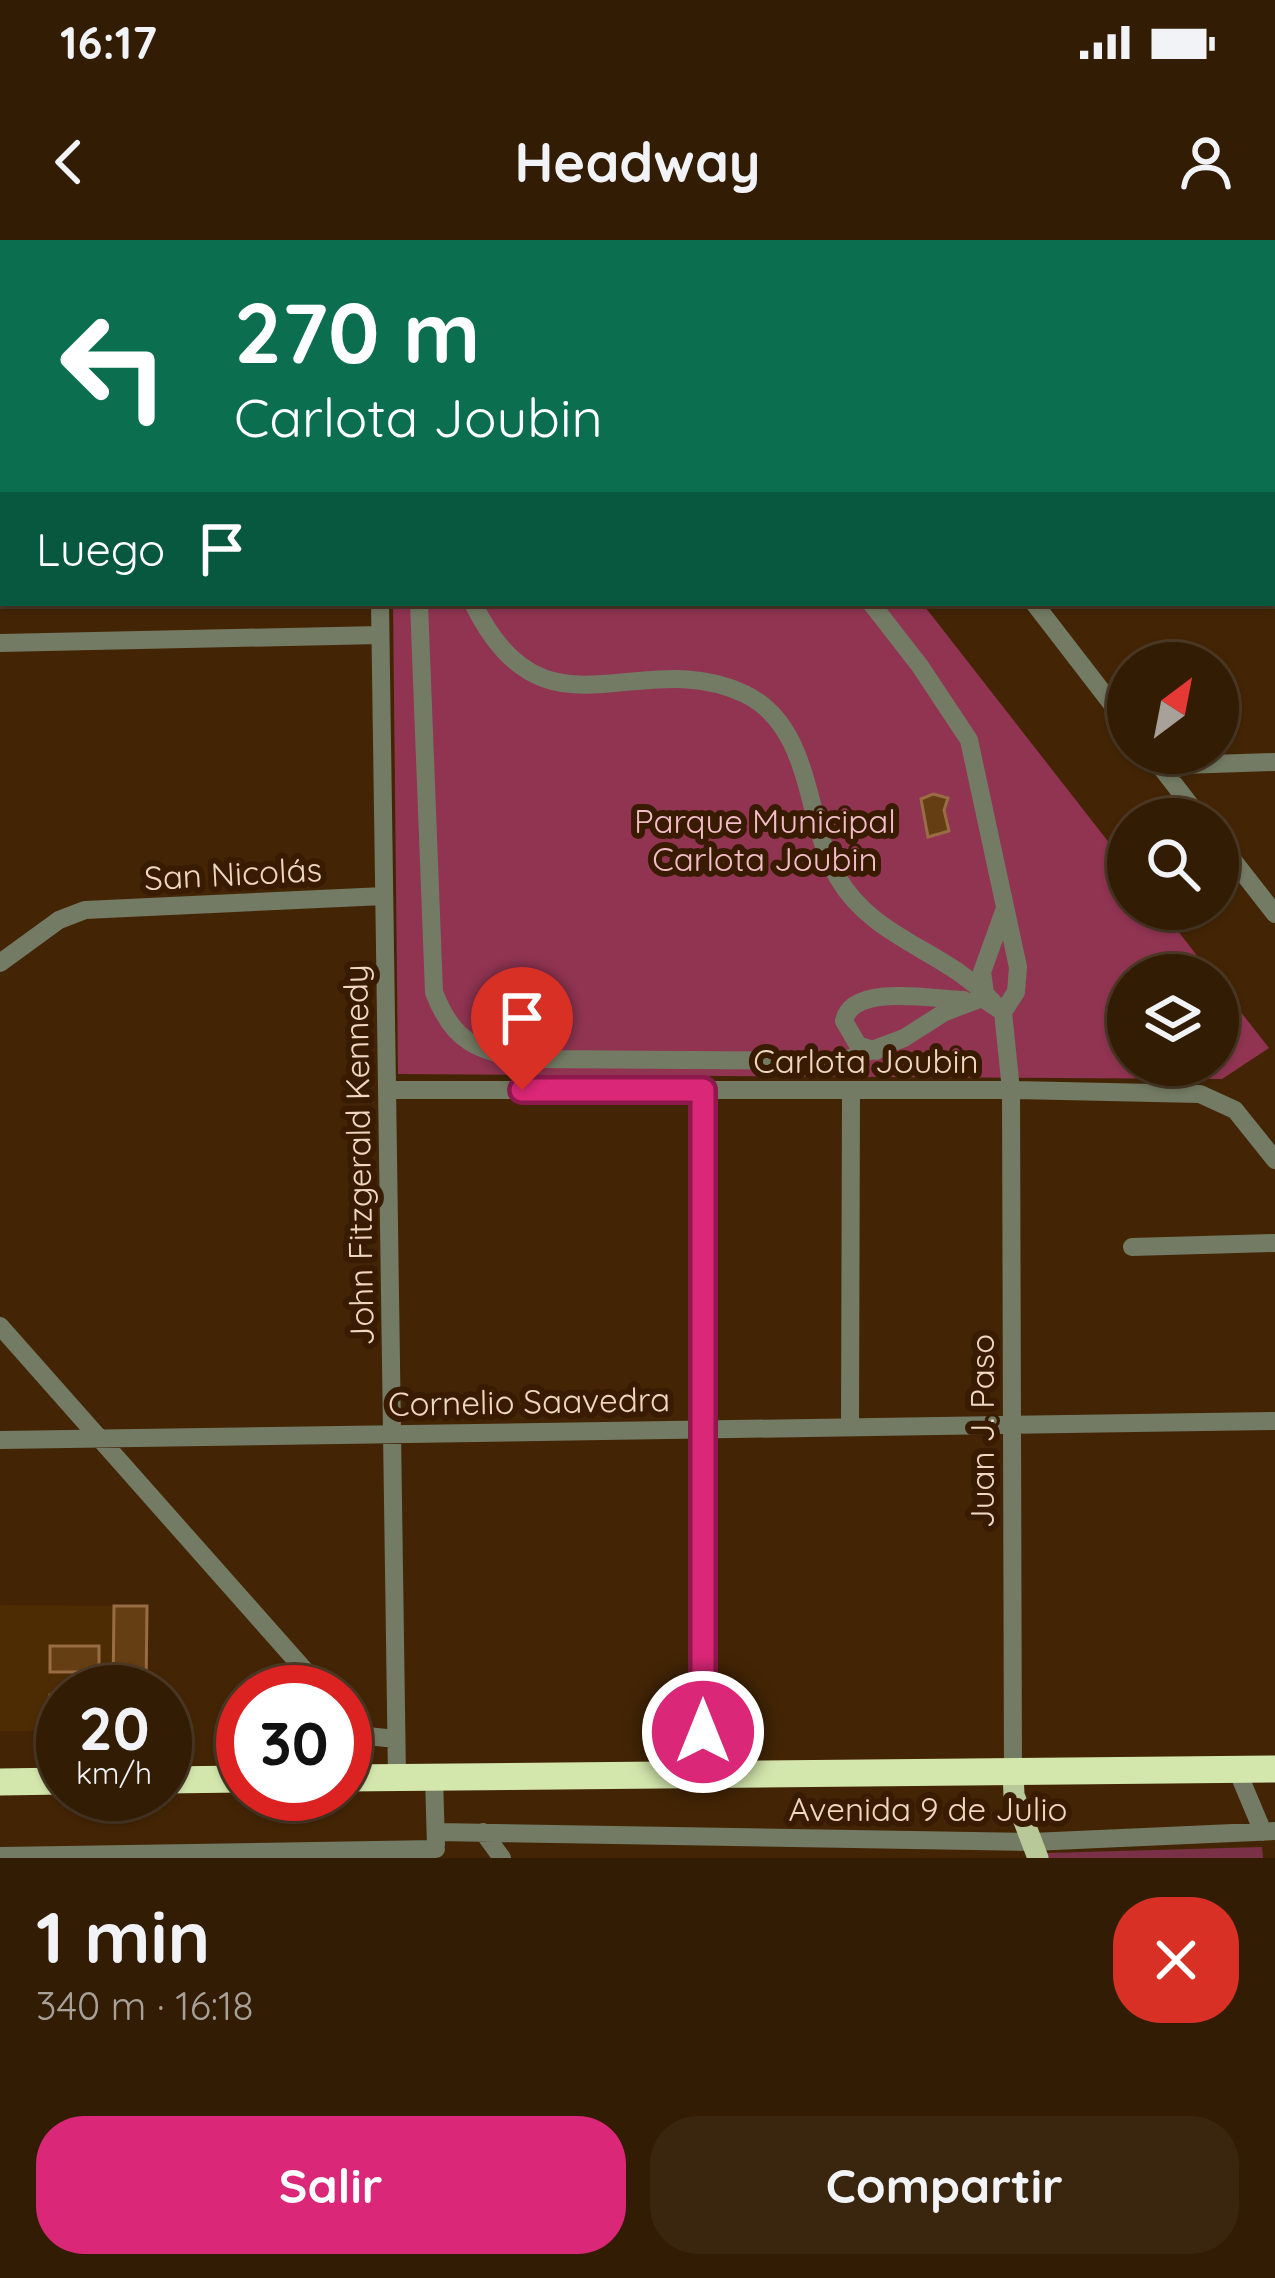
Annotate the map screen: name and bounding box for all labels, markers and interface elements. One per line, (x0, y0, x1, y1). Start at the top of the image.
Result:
text: 16:17 (60, 14, 157, 70)
text: Headway (514, 128, 761, 196)
icon: back (36, 129, 102, 195)
icon: person (1173, 129, 1239, 195)
text: 270 m (234, 279, 480, 384)
icon: left (36, 288, 192, 444)
text: Carlota Joubin (234, 383, 603, 451)
icon: arrive (189, 516, 255, 582)
text: Luego (36, 521, 165, 577)
north arrow (1107, 642, 1239, 774)
map controls (1107, 642, 1239, 1086)
button: search (1107, 798, 1239, 930)
park label: Parque Municipal Carlota Joubin (634, 800, 896, 879)
street label: San Nicolás (143, 848, 323, 898)
button: layers (1107, 954, 1239, 1086)
street label: John Fitzgerald Kennedy (334, 964, 382, 1346)
pin (471, 967, 573, 1090)
icon: arrive (489, 985, 555, 1051)
street label: Carlota Joubin (753, 1040, 979, 1081)
street label: Juan J. Paso (961, 1334, 1002, 1528)
street label: Cornelio Saavedra (388, 1378, 670, 1424)
speed limit sign: 30 (216, 1665, 372, 1821)
position arrow (640, 1669, 766, 1795)
text: 20 (79, 1690, 149, 1765)
text: km/h (76, 1754, 152, 1792)
street label: Avenida 9 de Julio (789, 1788, 1067, 1829)
text: 1 min (36, 1891, 210, 1981)
button: close (1113, 1897, 1239, 2023)
text: 340 m · 16:18 (36, 1981, 254, 2030)
button: Salir (36, 2116, 626, 2254)
button: Compartir (650, 2116, 1239, 2254)

